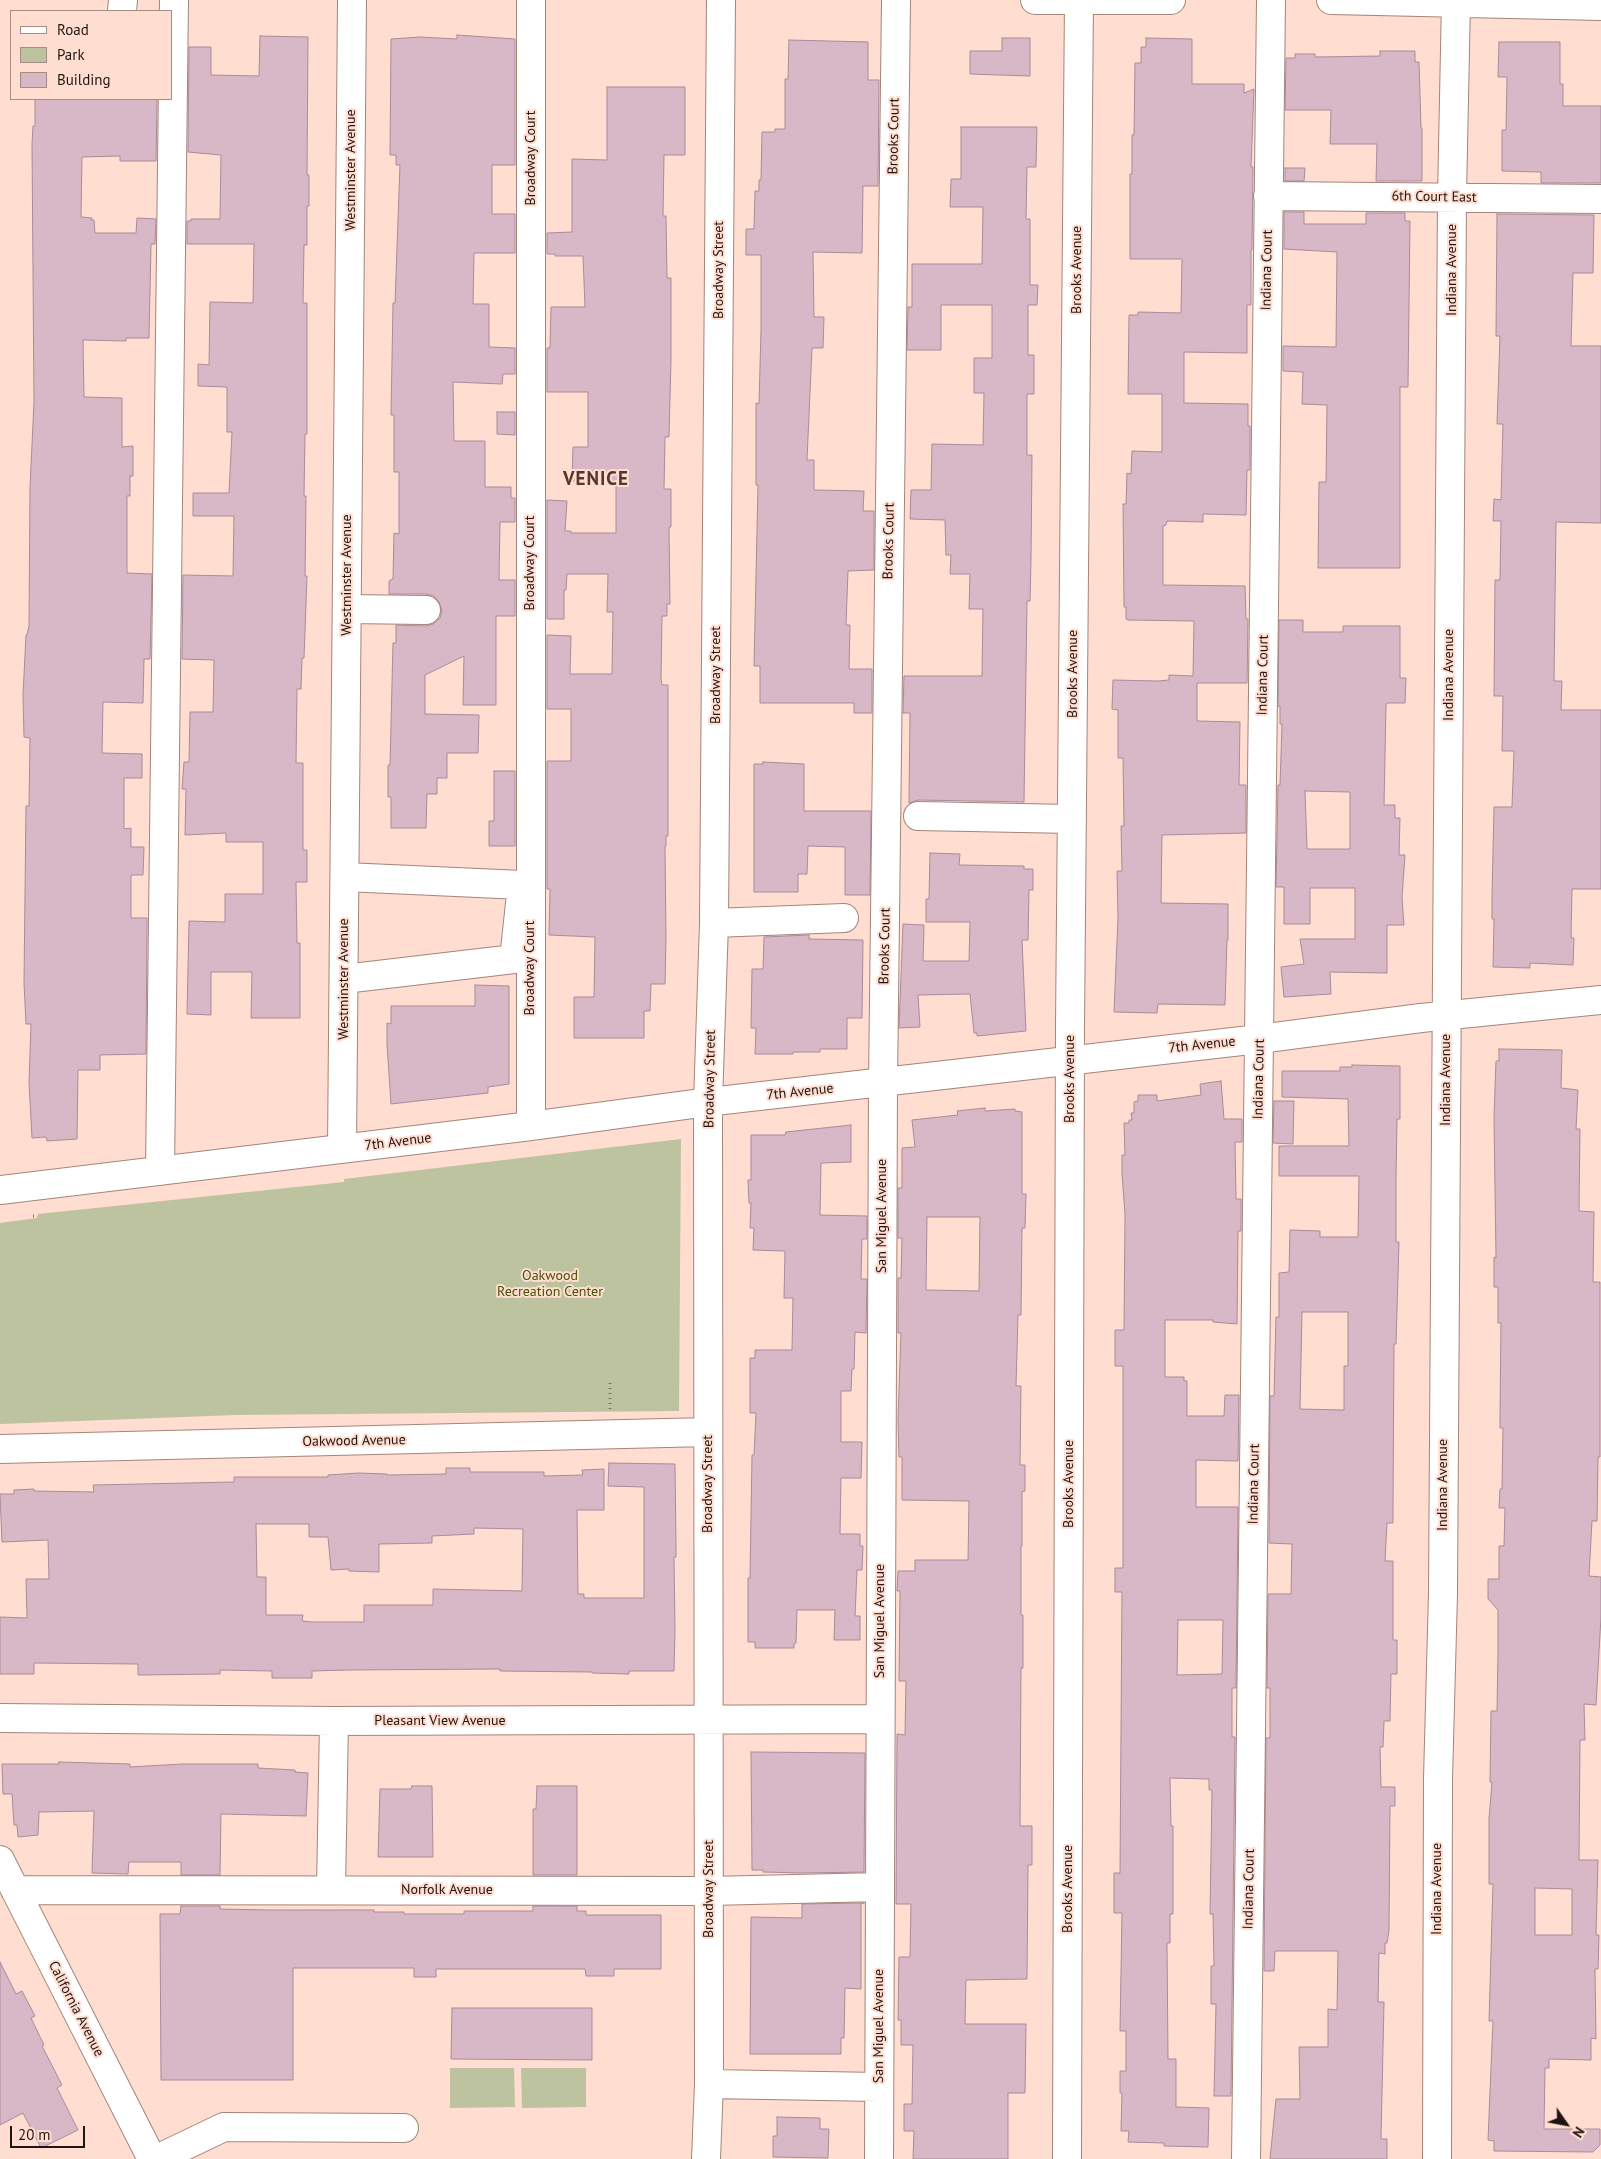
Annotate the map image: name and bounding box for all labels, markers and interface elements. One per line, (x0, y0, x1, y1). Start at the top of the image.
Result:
legend (10, 10, 172, 100)
text: Road (57, 20, 89, 39)
text: Park (57, 45, 85, 64)
text: Building (57, 70, 111, 89)
street label: Brooks Court (885, 97, 903, 175)
street label: Westminster Avenue (343, 109, 359, 231)
street label: Broadway Court (523, 111, 539, 205)
street label: 6th Court East (1391, 188, 1477, 206)
street label: Broadway Street (711, 221, 727, 319)
street label: Indiana Avenue (1444, 224, 1460, 316)
street label: Brooks Avenue (1069, 226, 1085, 314)
street label: Indiana Court (1258, 229, 1276, 311)
district label: VENICE (562, 469, 630, 491)
street label: Brooks Court (880, 502, 898, 580)
street label: Westminster Avenue (339, 514, 355, 636)
street label: Broadway Court (522, 516, 538, 610)
street label: Broadway Street (708, 626, 724, 724)
street label: Indiana Avenue (1441, 629, 1457, 721)
street label: Brooks Avenue (1065, 630, 1081, 718)
street label: Indiana Court (1254, 634, 1272, 716)
street label: Brooks Court (876, 907, 894, 985)
street label: Westminster Avenue (336, 918, 352, 1040)
street label: Broadway Court (522, 921, 538, 1015)
street label: Broadway Street (701, 1030, 719, 1128)
street label: 7th Avenue (1168, 1033, 1236, 1057)
street label: Indiana Avenue (1438, 1034, 1454, 1126)
street label: Brooks Avenue (1062, 1035, 1078, 1123)
street label: Indiana Court (1250, 1038, 1268, 1120)
street label: 7th Avenue (766, 1080, 834, 1104)
street label: 7th Avenue (364, 1130, 432, 1154)
street label: San Miguel Avenue (874, 1159, 890, 1273)
park label: Oakwood Recreation Center (497, 1268, 603, 1300)
street label: Oakwood Avenue (302, 1432, 406, 1450)
street label: Broadway Street (700, 1435, 716, 1533)
street label: Indiana Avenue (1435, 1439, 1451, 1531)
street label: Brooks Avenue (1061, 1440, 1077, 1528)
street label: Indiana Court (1245, 1443, 1263, 1525)
street label: San Miguel Avenue (872, 1564, 888, 1678)
street label: Pleasant View Avenue (374, 1713, 506, 1729)
street label: Broadway Street (701, 1840, 717, 1938)
street label: Indiana Avenue (1429, 1843, 1445, 1935)
street label: Brooks Avenue (1060, 1845, 1076, 1933)
street label: Indiana Court (1240, 1848, 1258, 1930)
street label: Norfolk Avenue (401, 1882, 493, 1898)
street label: California Avenue (45, 1958, 107, 2060)
street label: San Miguel Avenue (871, 1969, 887, 2083)
north arrow (1541, 2099, 1591, 2149)
scale bar (12, 2116, 88, 2148)
text: N (1569, 2123, 1589, 2141)
text: 20 m (18, 2125, 51, 2144)

